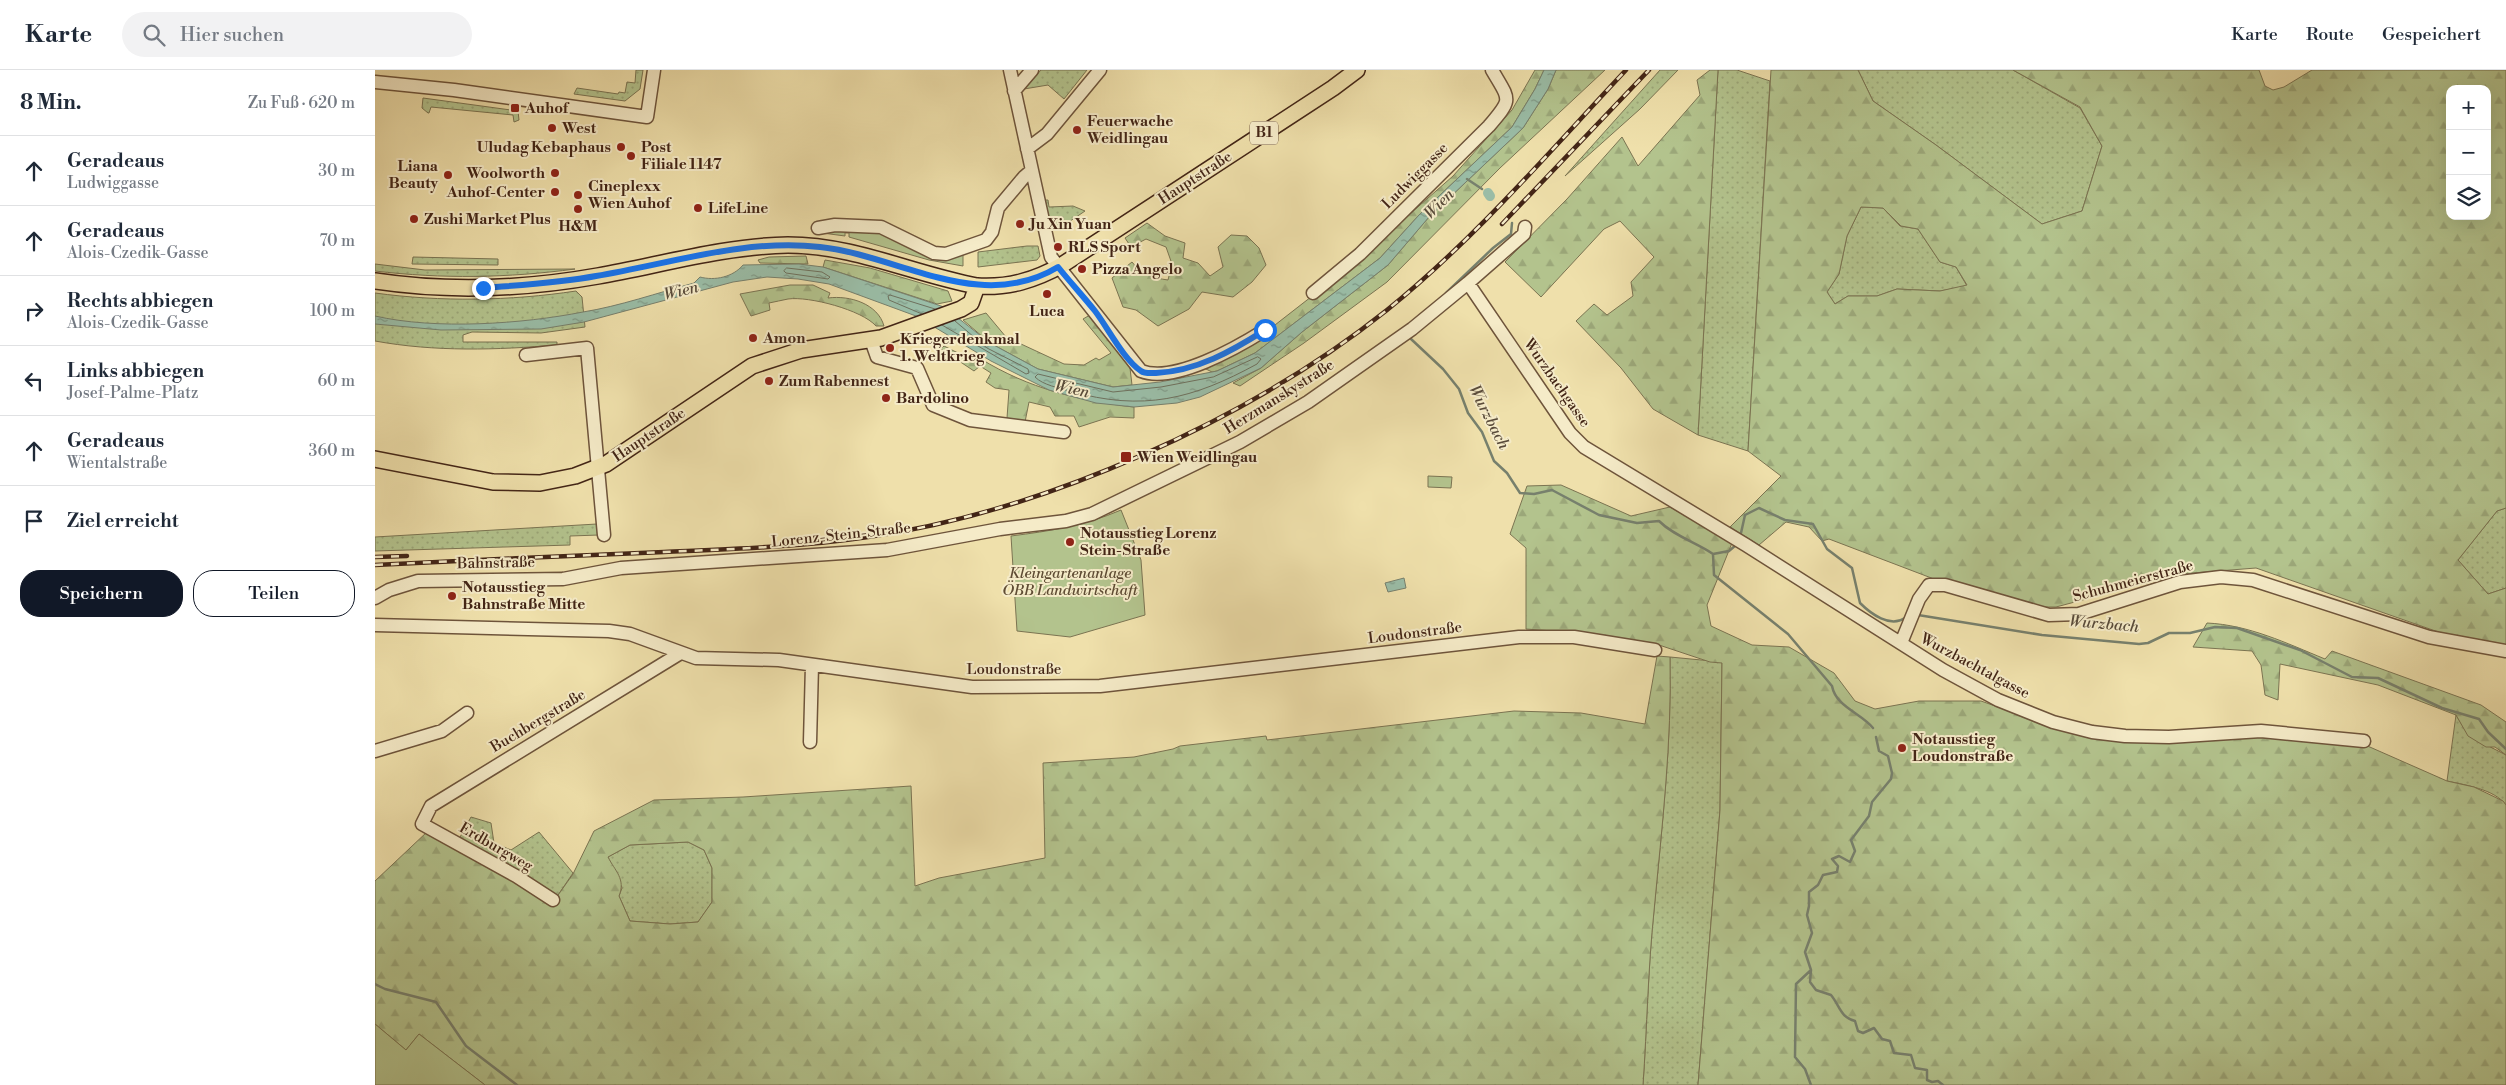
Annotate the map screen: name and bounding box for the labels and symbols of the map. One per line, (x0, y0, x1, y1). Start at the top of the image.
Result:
place label: Auhof (524, 99, 570, 118)
marker: Auhof (509, 102, 521, 114)
place label: Feuerwache Weidlingau (1086, 112, 1173, 148)
place label: West (561, 119, 597, 138)
marker: West (546, 122, 558, 134)
road number: B1 (1250, 122, 1278, 144)
marker: Feuerwache Weidlingau (1071, 124, 1083, 136)
place label: Uludag Kebaphaus (477, 138, 611, 157)
place label: Post Filiale 1147 (641, 138, 722, 174)
street label: Ludwiggasse (1378, 139, 1452, 213)
marker: Uludag Kebaphaus (615, 141, 627, 153)
street label: Hauptstraße (1155, 147, 1235, 209)
marker: Post Filiale 1147 (625, 150, 637, 162)
place label: Liana Beauty (389, 157, 439, 193)
place label: Woolworth (465, 164, 546, 183)
marker: Woolworth (549, 167, 561, 179)
marker: Liana Beauty (442, 169, 454, 181)
place label: Cineplexx Wien Auhof (587, 177, 672, 213)
place label: Auhof-Center (446, 183, 545, 202)
water label: Wien (1420, 184, 1459, 223)
marker: Auhof-Center (549, 186, 561, 198)
marker: Cineplexx Wien Auhof (572, 189, 584, 201)
place label: LifeLine (708, 199, 768, 218)
marker: LifeLine (692, 202, 704, 214)
marker: H&M (572, 203, 584, 215)
place label: Zushi Market Plus (424, 210, 551, 229)
marker: Zushi Market Plus (408, 213, 420, 225)
place label: Ju Xin Yuan (1028, 215, 1112, 234)
place label: H&M (559, 217, 598, 236)
marker: Ju Xin Yuan (1014, 218, 1026, 230)
place label: RLS Sport (1068, 238, 1141, 257)
marker: RLS Sport (1052, 241, 1064, 253)
place label: Pizza Angelo (1092, 260, 1182, 279)
marker: Pizza Angelo (1076, 263, 1088, 275)
route end (472, 277, 495, 300)
water label: Wien (662, 277, 701, 305)
marker: Luca (1041, 288, 1053, 300)
place label: Luca (1029, 302, 1066, 321)
route start (1254, 319, 1277, 342)
place label: Amon (762, 329, 806, 348)
place label: Kriegerdenkmal 1. Weltkrieg (900, 330, 1020, 366)
marker: Amon (747, 332, 759, 344)
street label: Wurzbachgasse (1519, 334, 1595, 431)
marker: Kriegerdenkmal 1. Weltkrieg (884, 342, 896, 354)
street label: Herzmanskystraße (1220, 355, 1338, 439)
place label: Zum Rabennest (779, 372, 890, 391)
marker: Zum Rabennest (763, 375, 775, 387)
water label: Wien (1053, 376, 1092, 403)
water label: Wurzbach (1464, 381, 1514, 453)
place label: Bardolino (896, 389, 969, 408)
marker: Bardolino (880, 392, 892, 404)
street label: Hauptstraße (609, 404, 689, 466)
place label: Wien Weidlingau (1136, 448, 1258, 467)
marker: Wien Weidlingau (1119, 450, 1133, 464)
street label: Lorenz-Stein-Straße (770, 518, 912, 552)
place label: Notausstieg Lorenz Stein-Straße (1080, 524, 1216, 560)
marker: Notausstieg Lorenz Stein-Straße (1064, 536, 1076, 548)
street label: Bahnstraße (456, 553, 535, 573)
street label: Schuhmeierstraße (2071, 556, 2195, 606)
park label: Kleingartenanlage ÖBB Landwirtschaft (1002, 564, 1139, 600)
place label: Notausstieg Bahnstraße Mitte (462, 578, 585, 614)
marker: Notausstieg Bahnstraße Mitte (446, 590, 458, 602)
water label: Wurzbach (2068, 611, 2140, 637)
street label: Loudonstraße (1367, 618, 1463, 648)
street label: Wurzbachtalgasse (1916, 629, 2033, 703)
street label: Loudonstraße (967, 660, 1061, 679)
street label: Buchbergstraße (486, 685, 589, 757)
place label: Notausstieg Loudonstraße (1912, 730, 2013, 766)
marker: Notausstieg Loudonstraße (1896, 742, 1908, 754)
street label: Erdburgweg (456, 818, 536, 876)

